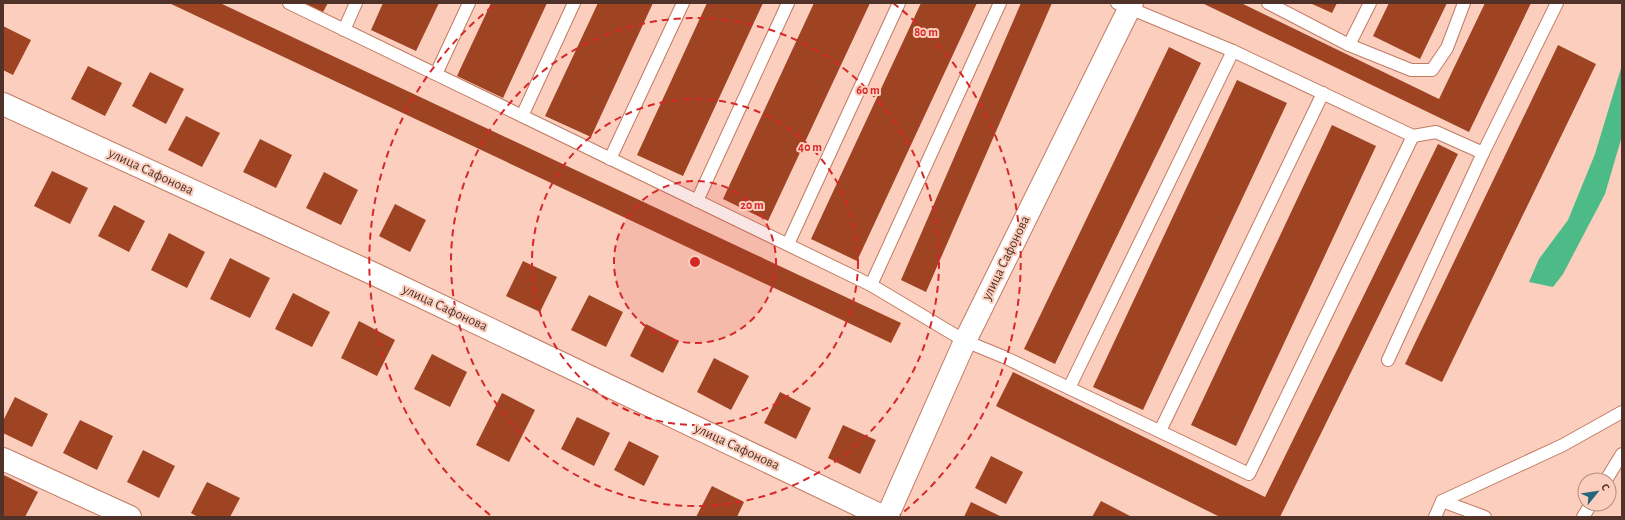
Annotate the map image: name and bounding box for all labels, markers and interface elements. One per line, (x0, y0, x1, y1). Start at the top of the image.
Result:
text: 80 m (914, 26, 938, 38)
text: 60 m (856, 84, 880, 96)
text: 40 m (798, 141, 822, 153)
street label: улица Сафонова (105, 146, 196, 198)
text: 20 m (740, 199, 764, 211)
street label: улица Сафонова (979, 213, 1033, 303)
centre of rings (688, 255, 702, 269)
street label: улица Сафонова (399, 282, 490, 334)
street label: улица Сафонова (691, 421, 782, 473)
north arrow (1577, 472, 1617, 512)
text: С (1599, 482, 1612, 493)

